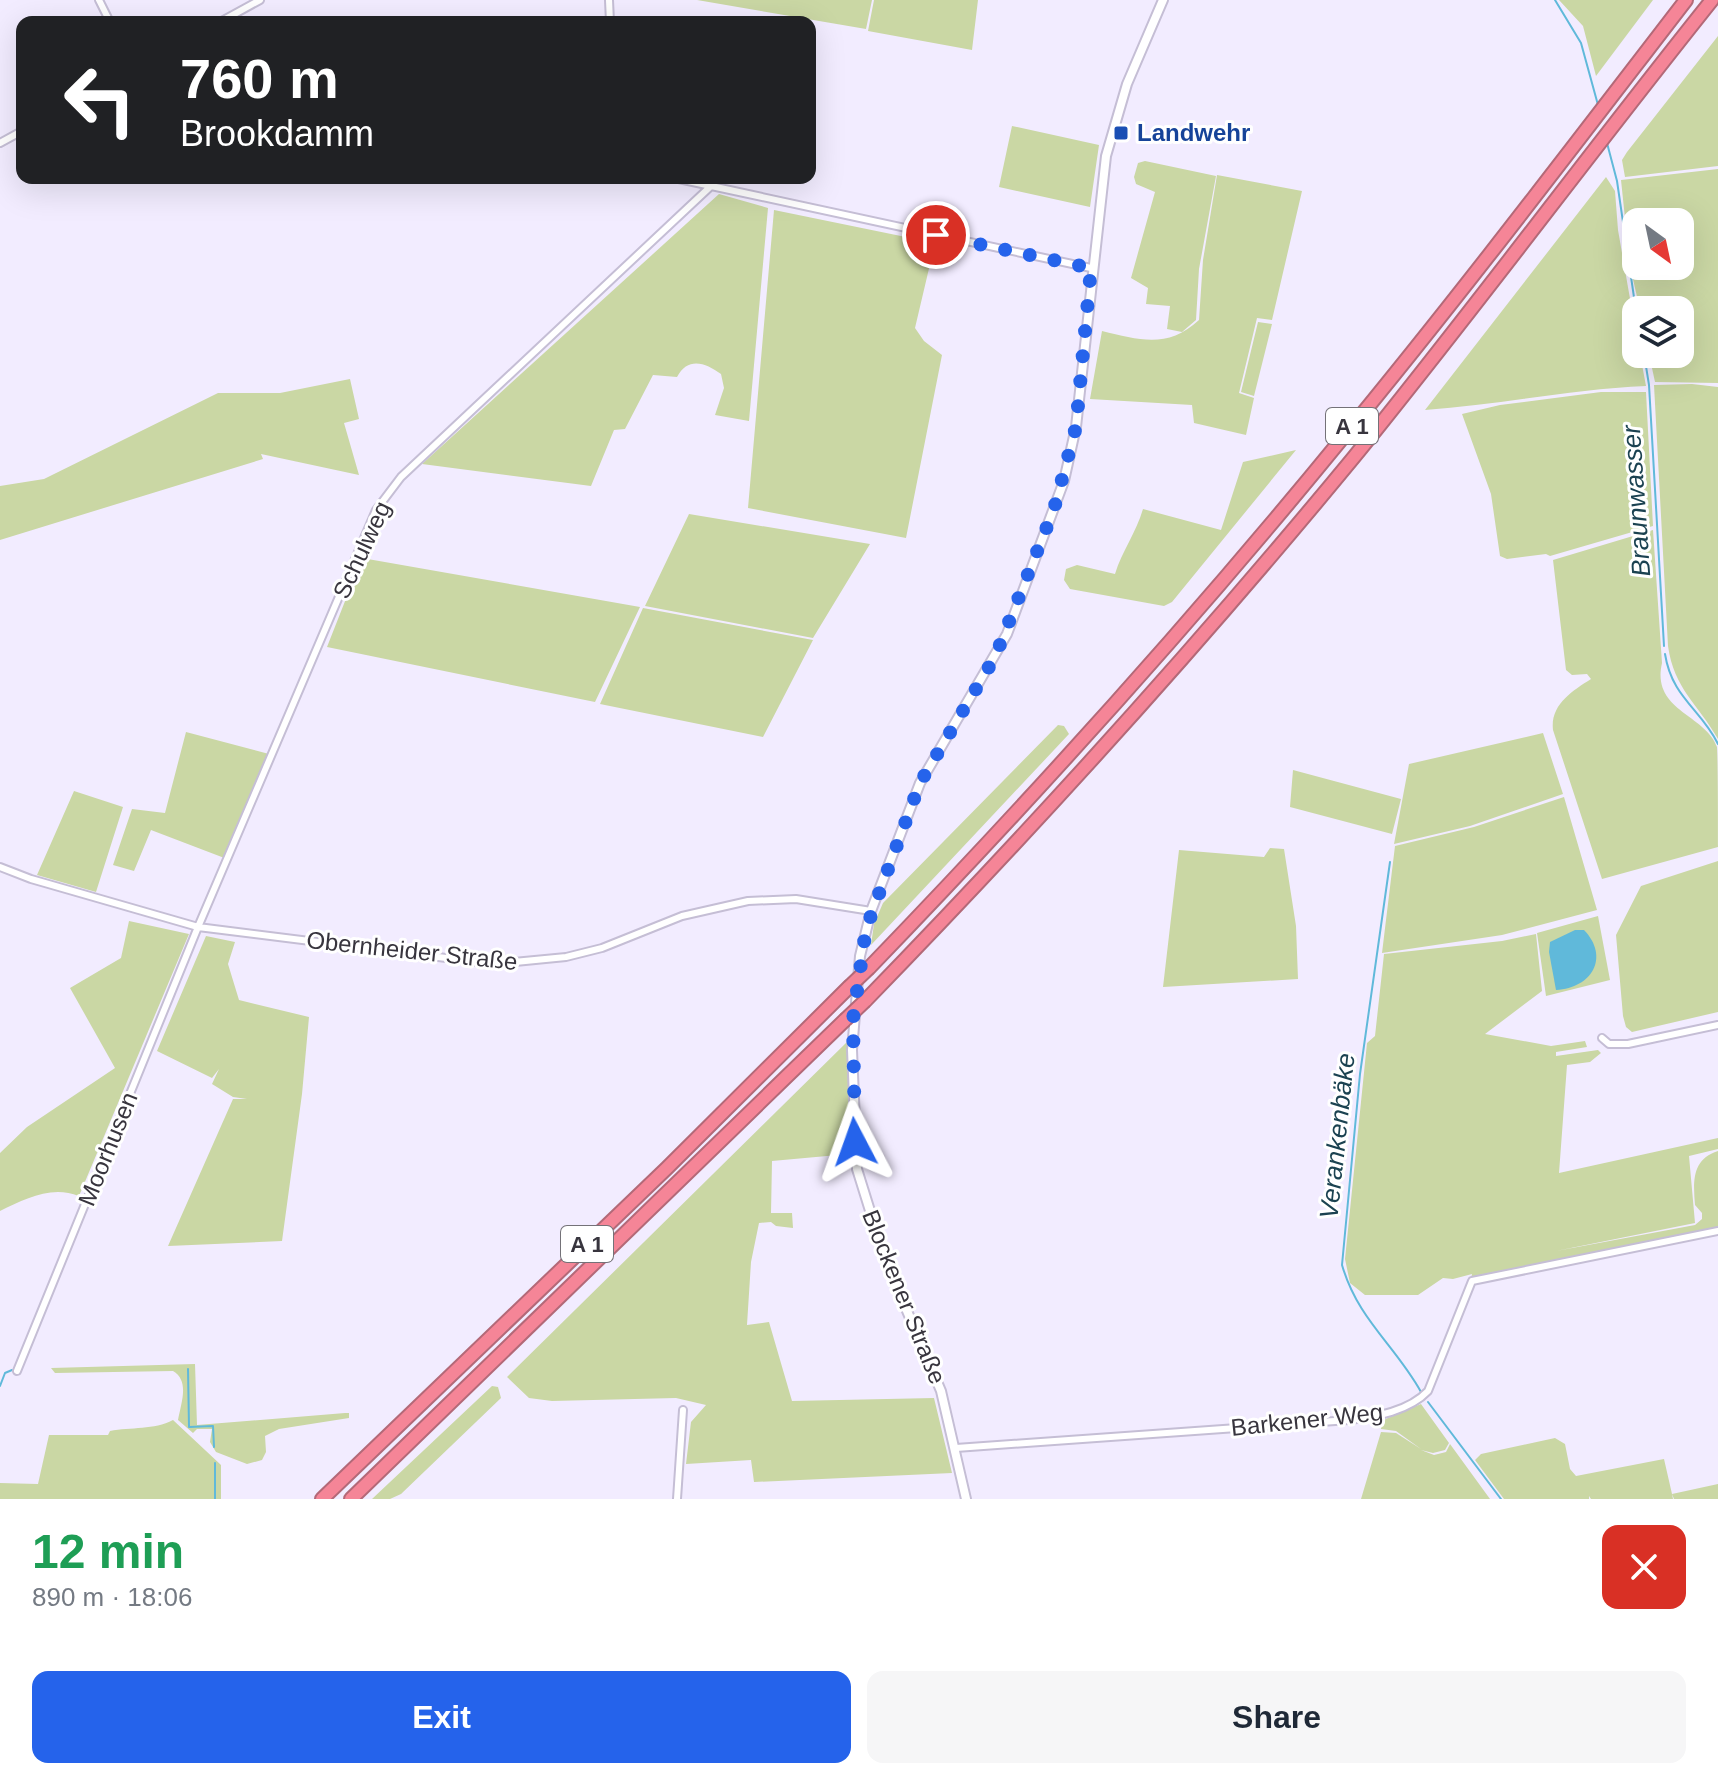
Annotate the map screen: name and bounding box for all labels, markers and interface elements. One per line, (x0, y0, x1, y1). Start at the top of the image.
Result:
text: 760 m (180, 47, 339, 110)
icon: left (48, 48, 152, 152)
text: Brookdamm (180, 113, 374, 154)
place label: Landwehr (1137, 119, 1250, 146)
marker: Landwehr (1112, 124, 1130, 142)
pin (902, 201, 970, 269)
north arrow (1622, 208, 1694, 280)
map controls (1622, 208, 1694, 368)
icon: arrive (914, 213, 958, 257)
button: layers (1622, 296, 1694, 368)
road number: A 1 (1326, 408, 1378, 444)
water label: Braunwasser (1616, 423, 1656, 578)
street label: Schulweg (327, 497, 396, 603)
street label: Obernheider Straße (305, 926, 519, 975)
water label: Verankenbäke (1313, 1052, 1361, 1220)
street label: Moorhusen (73, 1088, 143, 1210)
position arrow (813, 1100, 897, 1184)
street label: Blockener Straße (857, 1206, 952, 1388)
road number: A 1 (561, 1226, 613, 1262)
street label: Barkener Weg (1229, 1398, 1384, 1441)
text: 12 min (32, 1525, 184, 1578)
button: close (1602, 1525, 1686, 1609)
text: 890 m · 18:06 (32, 1582, 192, 1612)
button: Exit (32, 1671, 851, 1763)
button: Share (867, 1671, 1686, 1763)

